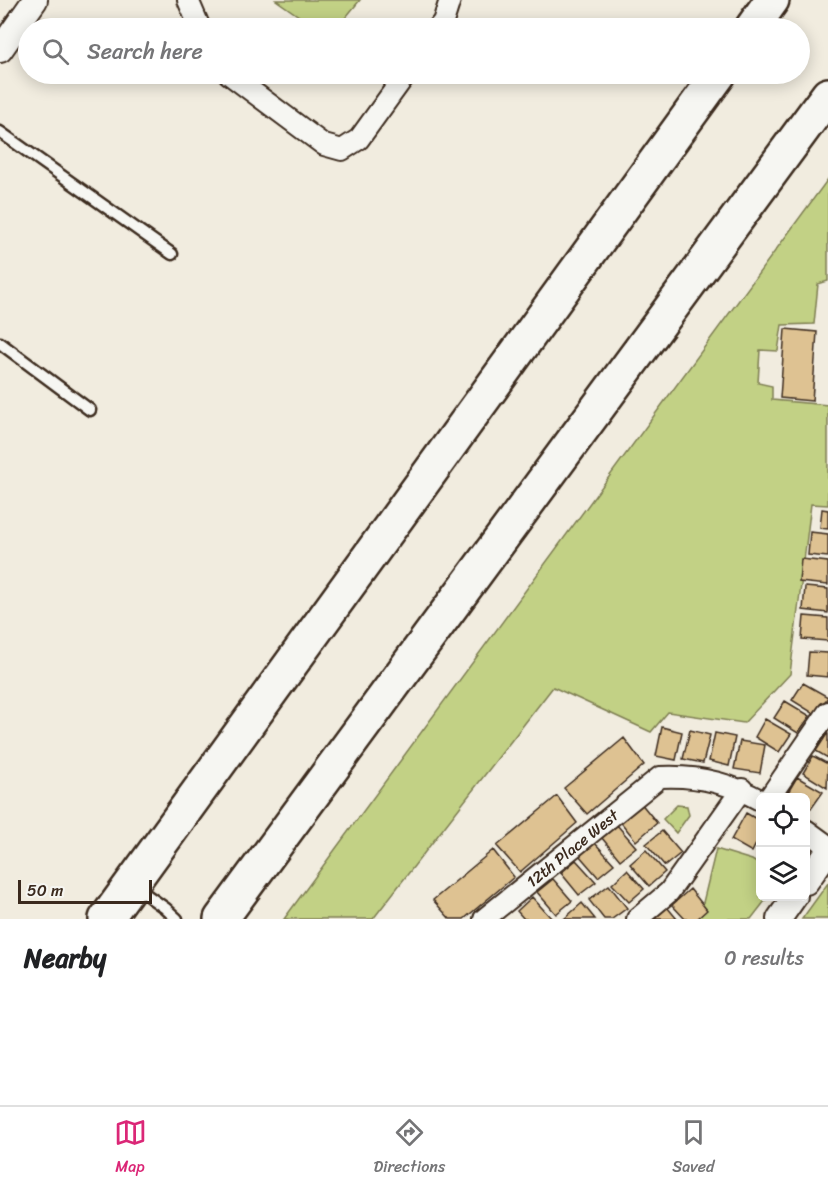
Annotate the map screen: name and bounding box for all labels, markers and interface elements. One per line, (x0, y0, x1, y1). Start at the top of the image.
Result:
search box (18, 18, 810, 84)
text: Search here (87, 32, 203, 71)
icon: search (39, 35, 72, 68)
map controls (756, 793, 810, 901)
button: locate (756, 793, 810, 847)
street label: 12th Place West (520, 801, 626, 895)
button: layers (756, 847, 810, 901)
text: 50 m (27, 876, 63, 905)
scale bar (18, 877, 152, 904)
text: Nearby (24, 935, 106, 981)
text: 0 results (724, 941, 804, 976)
tab: Map (114, 1116, 147, 1181)
tab: Directions (374, 1116, 445, 1181)
tab: Saved (672, 1116, 714, 1181)

